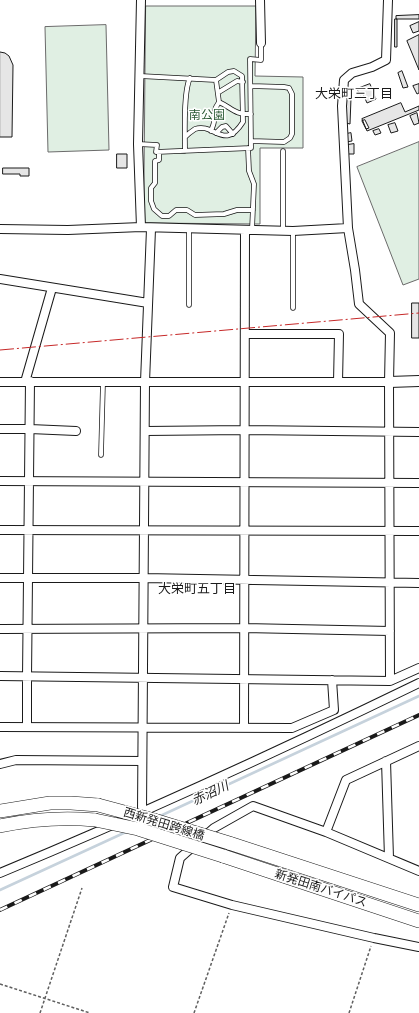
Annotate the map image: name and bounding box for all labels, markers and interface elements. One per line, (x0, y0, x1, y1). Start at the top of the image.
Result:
district label: 大栄町三丁目 (315, 86, 393, 102)
park label: 南公園 (189, 108, 225, 122)
district label: 大栄町五丁目 (158, 581, 236, 597)
water label: 赤沼川 (189, 778, 231, 808)
street label: 西新発田跨線橋 (122, 805, 206, 843)
street label: 新発田南バイパス (273, 866, 369, 910)

